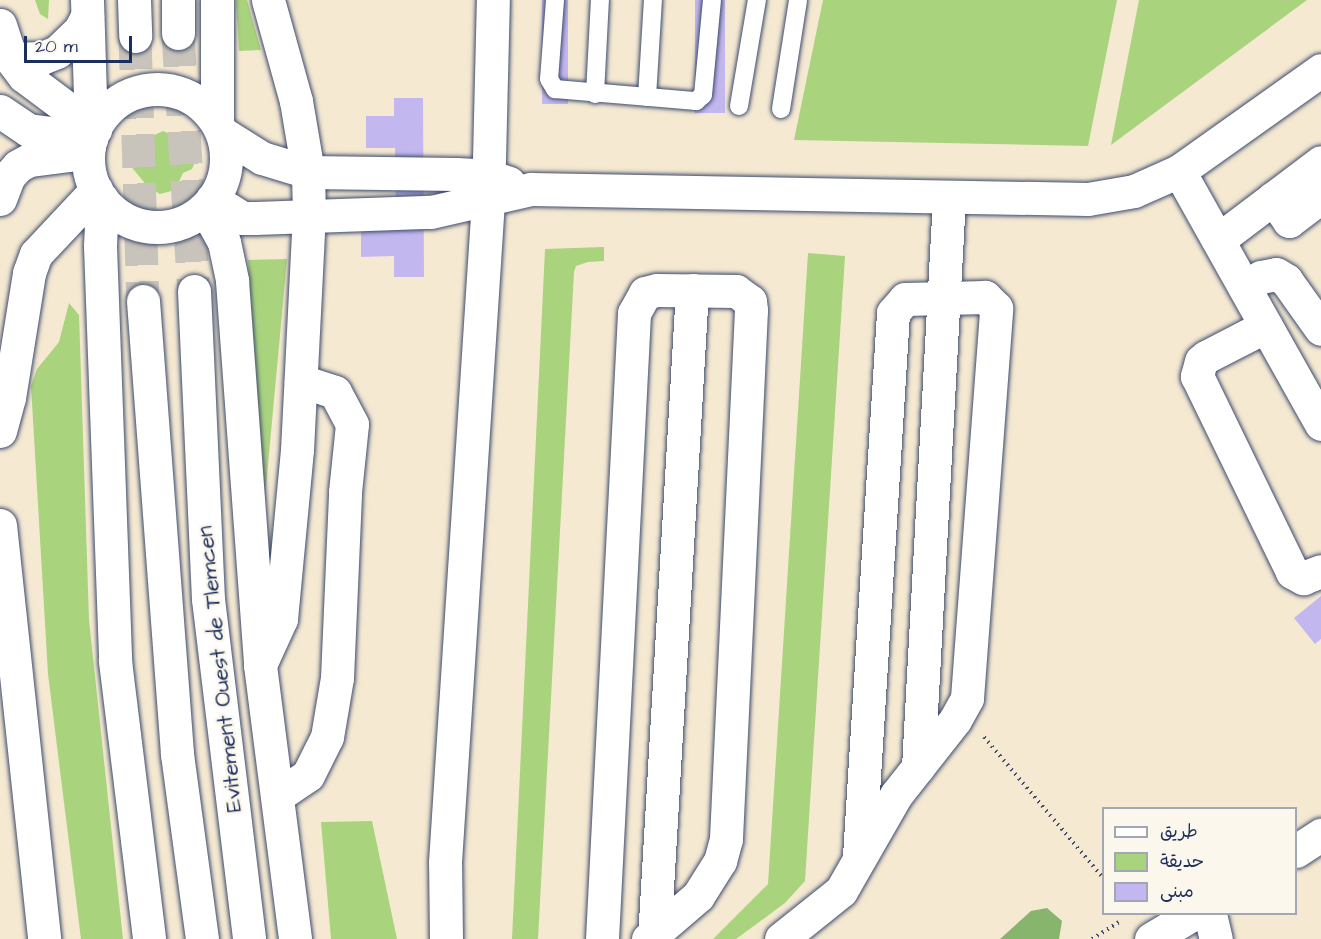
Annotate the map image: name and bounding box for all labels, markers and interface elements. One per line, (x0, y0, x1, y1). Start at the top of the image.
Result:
scale bar (27, 24, 135, 62)
text: 20 m (35, 34, 78, 59)
street label: Evitement Ouest de Tlemcen (192, 524, 248, 814)
legend (1102, 807, 1297, 915)
text: طريق (1160, 819, 1198, 844)
text: حديقة (1160, 849, 1204, 874)
text: مبنى (1160, 879, 1194, 904)

